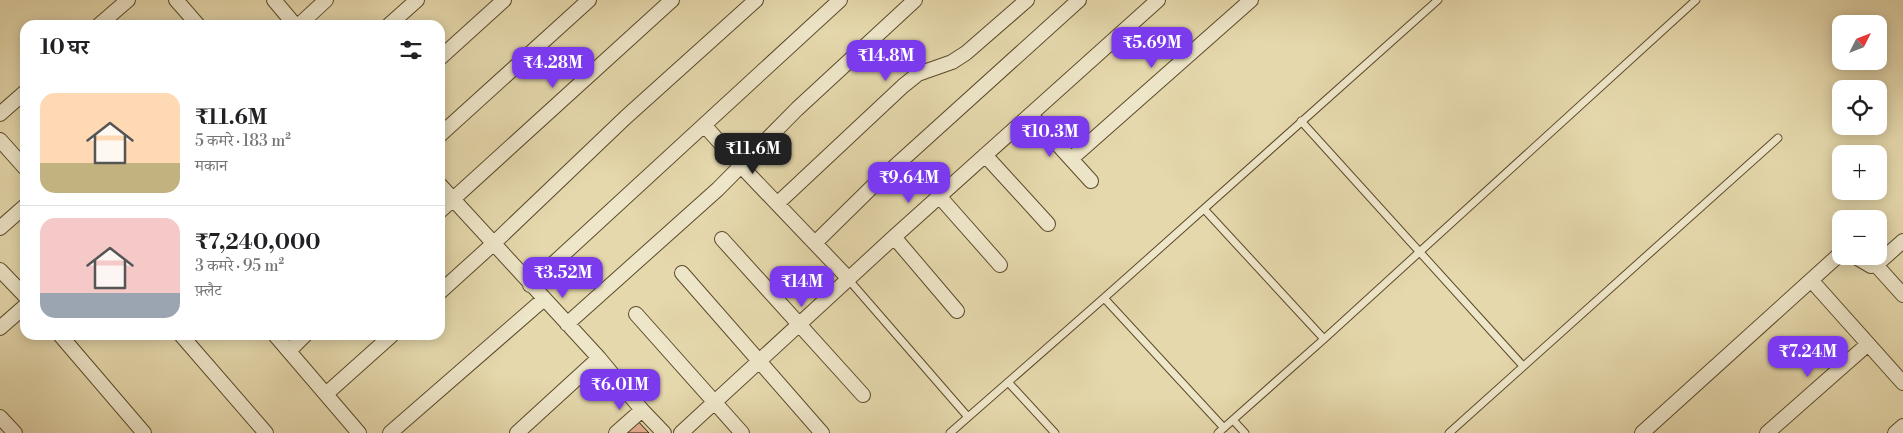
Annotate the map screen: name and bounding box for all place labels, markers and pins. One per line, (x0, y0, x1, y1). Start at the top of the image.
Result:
pin: ₹5.69M (1111, 27, 1193, 69)
pin: ₹14.8M (845, 39, 927, 82)
pin: ₹4.28M (512, 46, 594, 89)
pin: ₹10.3M (1009, 116, 1091, 158)
pin: ₹11.6M (712, 132, 794, 175)
pin: ₹9.64M (868, 162, 950, 204)
pin: ₹3.52M (522, 256, 604, 299)
pin: ₹14M (772, 266, 832, 308)
pin: ₹7.24M (1767, 336, 1849, 378)
pin: ₹6.01M (579, 368, 661, 411)

